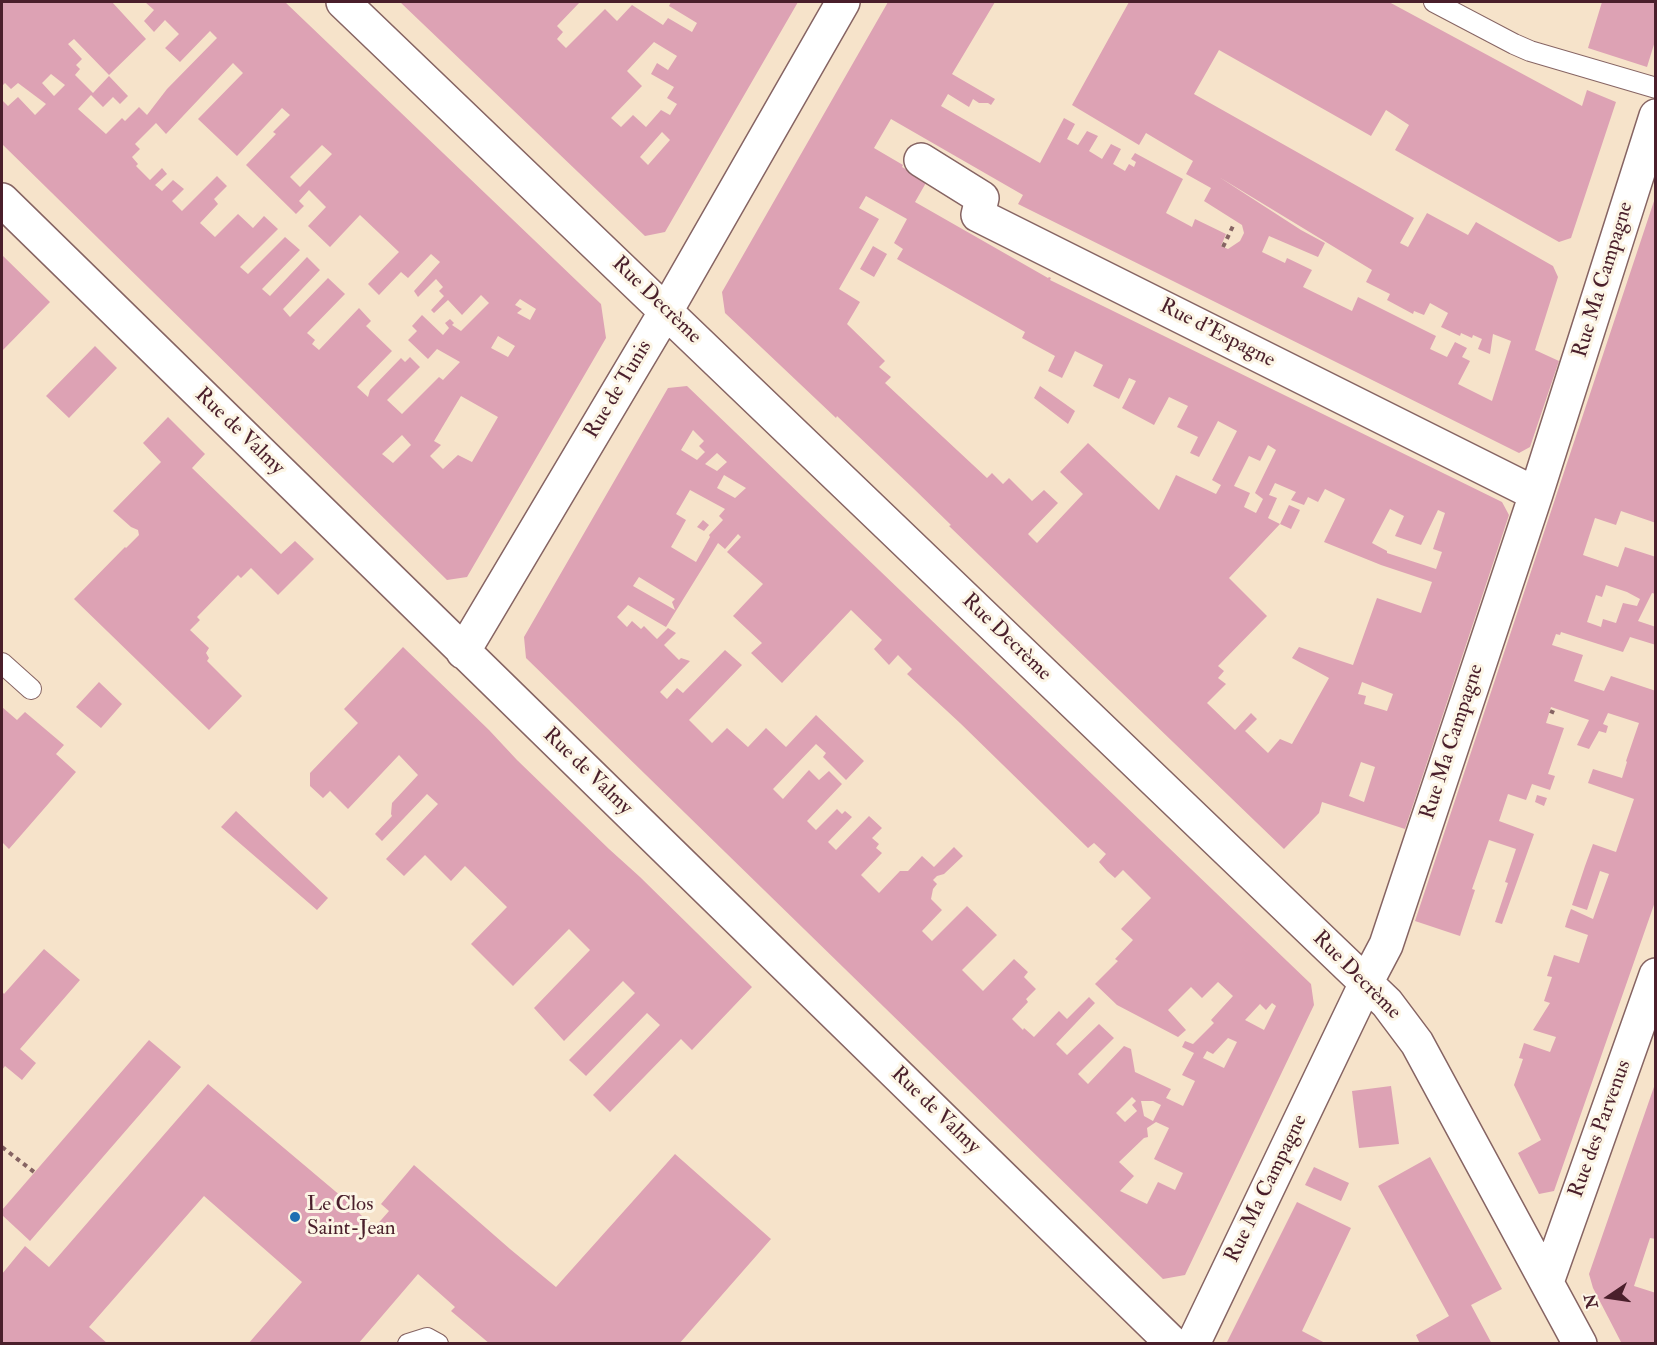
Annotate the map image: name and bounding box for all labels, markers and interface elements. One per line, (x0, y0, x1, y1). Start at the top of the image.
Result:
street label: Rue Ma Campagne (1568, 199, 1640, 361)
street label: Rue Decrème (606, 252, 706, 350)
street label: Rue d'Espagne (1155, 294, 1279, 374)
street label: Rue de Tunis (580, 336, 658, 444)
street label: Rue de Valmy (189, 383, 289, 481)
street label: Rue Decrème (956, 589, 1056, 687)
street label: Rue Ma Campagne (1416, 661, 1490, 823)
street label: Rue de Valmy (537, 723, 637, 821)
street label: Rue Decrème (1307, 927, 1405, 1025)
street label: Rue des Parvenus (1564, 1057, 1638, 1201)
street label: Rue de Valmy (885, 1062, 985, 1160)
street label: Rue Ma Campagne (1220, 1111, 1314, 1267)
place label: Le Clos Saint-Jean (307, 1192, 396, 1242)
marker: Le Clos Saint-Jean (288, 1210, 302, 1224)
north arrow (1579, 1267, 1639, 1327)
text: N (1580, 1292, 1603, 1310)

